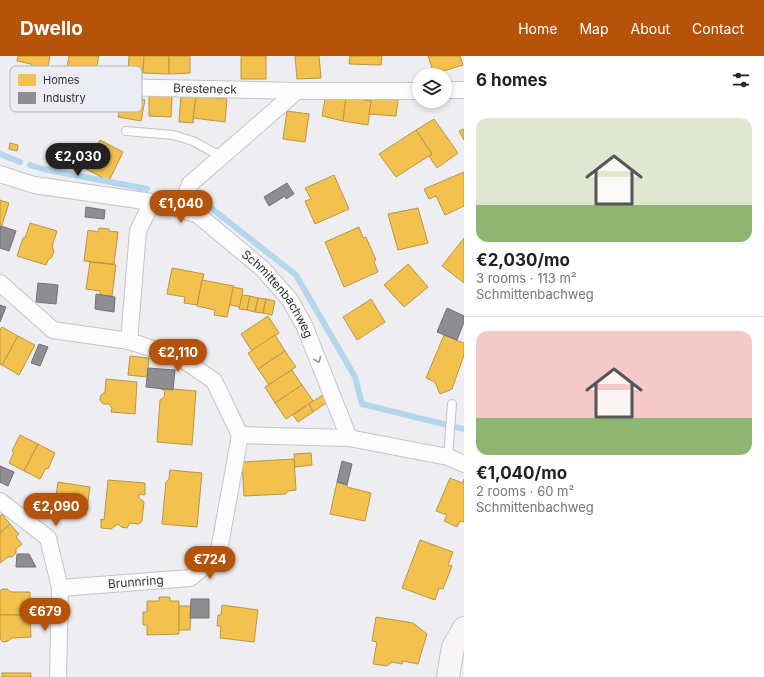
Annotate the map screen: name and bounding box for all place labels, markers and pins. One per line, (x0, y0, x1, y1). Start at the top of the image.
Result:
pin: €2,030 (45, 143, 111, 177)
pin: €1,040 (148, 190, 214, 224)
pin: €2,110 (145, 339, 211, 373)
pin: €2,090 (23, 493, 89, 527)
pin: €724 (186, 546, 234, 580)
pin: €679 (21, 598, 69, 632)

